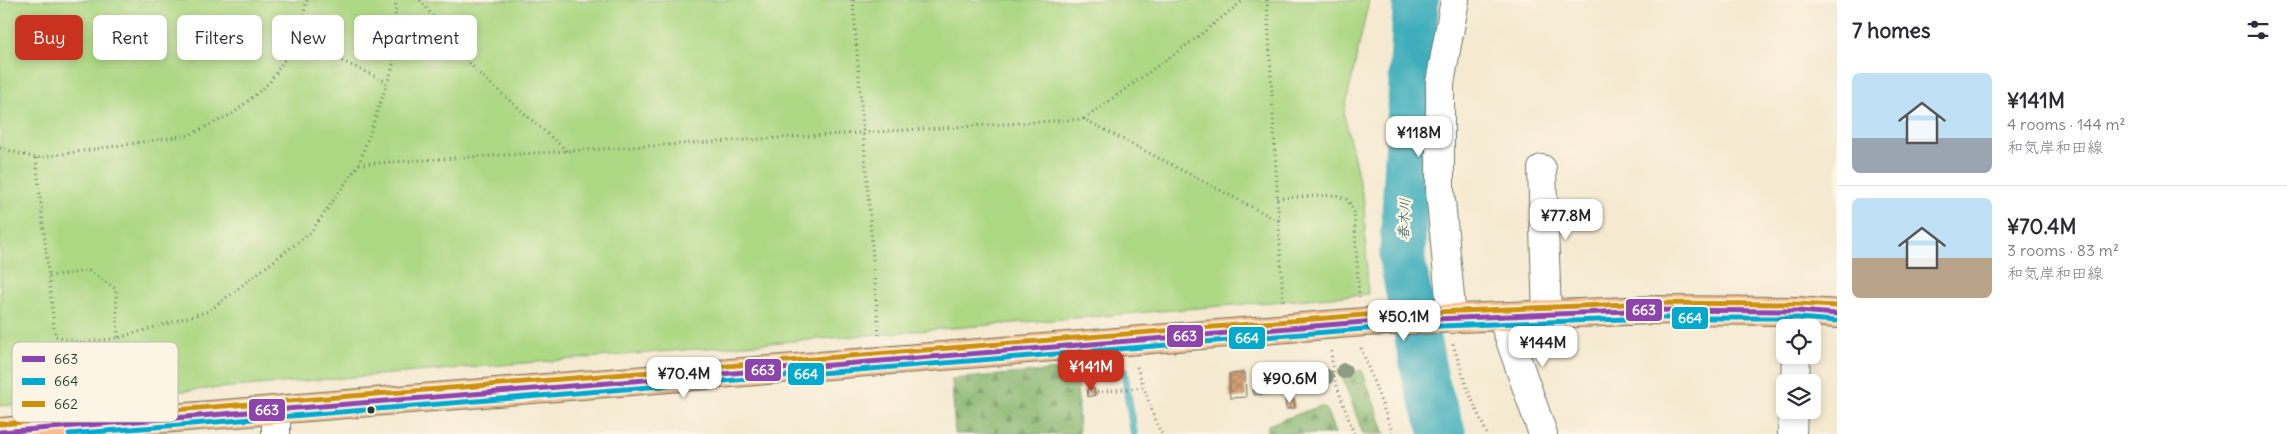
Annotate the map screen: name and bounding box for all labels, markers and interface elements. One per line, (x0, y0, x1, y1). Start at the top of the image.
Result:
chip: Buy (15, 15, 83, 60)
chip: Rent (93, 15, 167, 60)
chip: Filters (177, 15, 262, 60)
chip: New (272, 15, 344, 60)
chip: Apartment (354, 15, 477, 60)
icon: filters (2244, 16, 2272, 44)
text: 7 homes (1852, 17, 1931, 44)
text: ¥141M (2007, 87, 2065, 114)
icon: home (1892, 93, 1952, 153)
text: 4 rooms · 144 m² (2007, 114, 2126, 134)
pin: ¥118M (1384, 116, 1454, 158)
text: ¥118M (1397, 122, 1441, 142)
text: 和気岸和田線 (2007, 137, 2103, 157)
water label: 春木川 (1394, 198, 1414, 240)
pin: ¥77.8M (1525, 198, 1607, 241)
text: ¥77.8M (1541, 205, 1591, 225)
text: ¥70.4M (2007, 213, 2077, 240)
icon: home (1892, 218, 1952, 278)
text: 3 rooms · 83 m² (2007, 240, 2119, 260)
text: 和気岸和田線 (2007, 263, 2103, 283)
line badge: 663 (1625, 298, 1663, 322)
pin: ¥50.1M (1363, 300, 1445, 342)
text: 663 (1632, 301, 1656, 319)
text: ¥50.1M (1378, 306, 1430, 326)
line badge: 664 (1671, 306, 1709, 330)
text: 664 (1678, 309, 1702, 327)
map controls (1776, 319, 1821, 419)
button: locate (1776, 319, 1821, 364)
line badge: 663 (1166, 324, 1204, 348)
line badge: 664 (1228, 326, 1266, 350)
pin: ¥144M (1508, 326, 1578, 368)
text: 663 (1173, 327, 1197, 345)
text: 664 (1235, 329, 1259, 347)
text: ¥144M (1519, 332, 1567, 352)
legend (12, 342, 178, 422)
text: 663 (54, 350, 78, 368)
pin: ¥141M (1056, 350, 1126, 392)
pin: ¥70.4M (643, 356, 725, 399)
text: ¥141M (1069, 356, 1113, 376)
line badge: 663 (744, 358, 782, 382)
text: 663 (751, 361, 775, 379)
line badge: 664 (787, 362, 825, 386)
pin: ¥90.6M (1249, 362, 1331, 404)
text: ¥70.4M (658, 363, 710, 383)
text: 664 (794, 365, 818, 383)
text: ¥90.6M (1263, 368, 1317, 388)
text: 664 (54, 372, 78, 390)
button: layers (1776, 374, 1821, 419)
text: 662 (54, 395, 78, 413)
line badge: 663 (248, 398, 286, 422)
text: 663 (255, 401, 279, 419)
unlabelled marker (366, 405, 376, 415)

